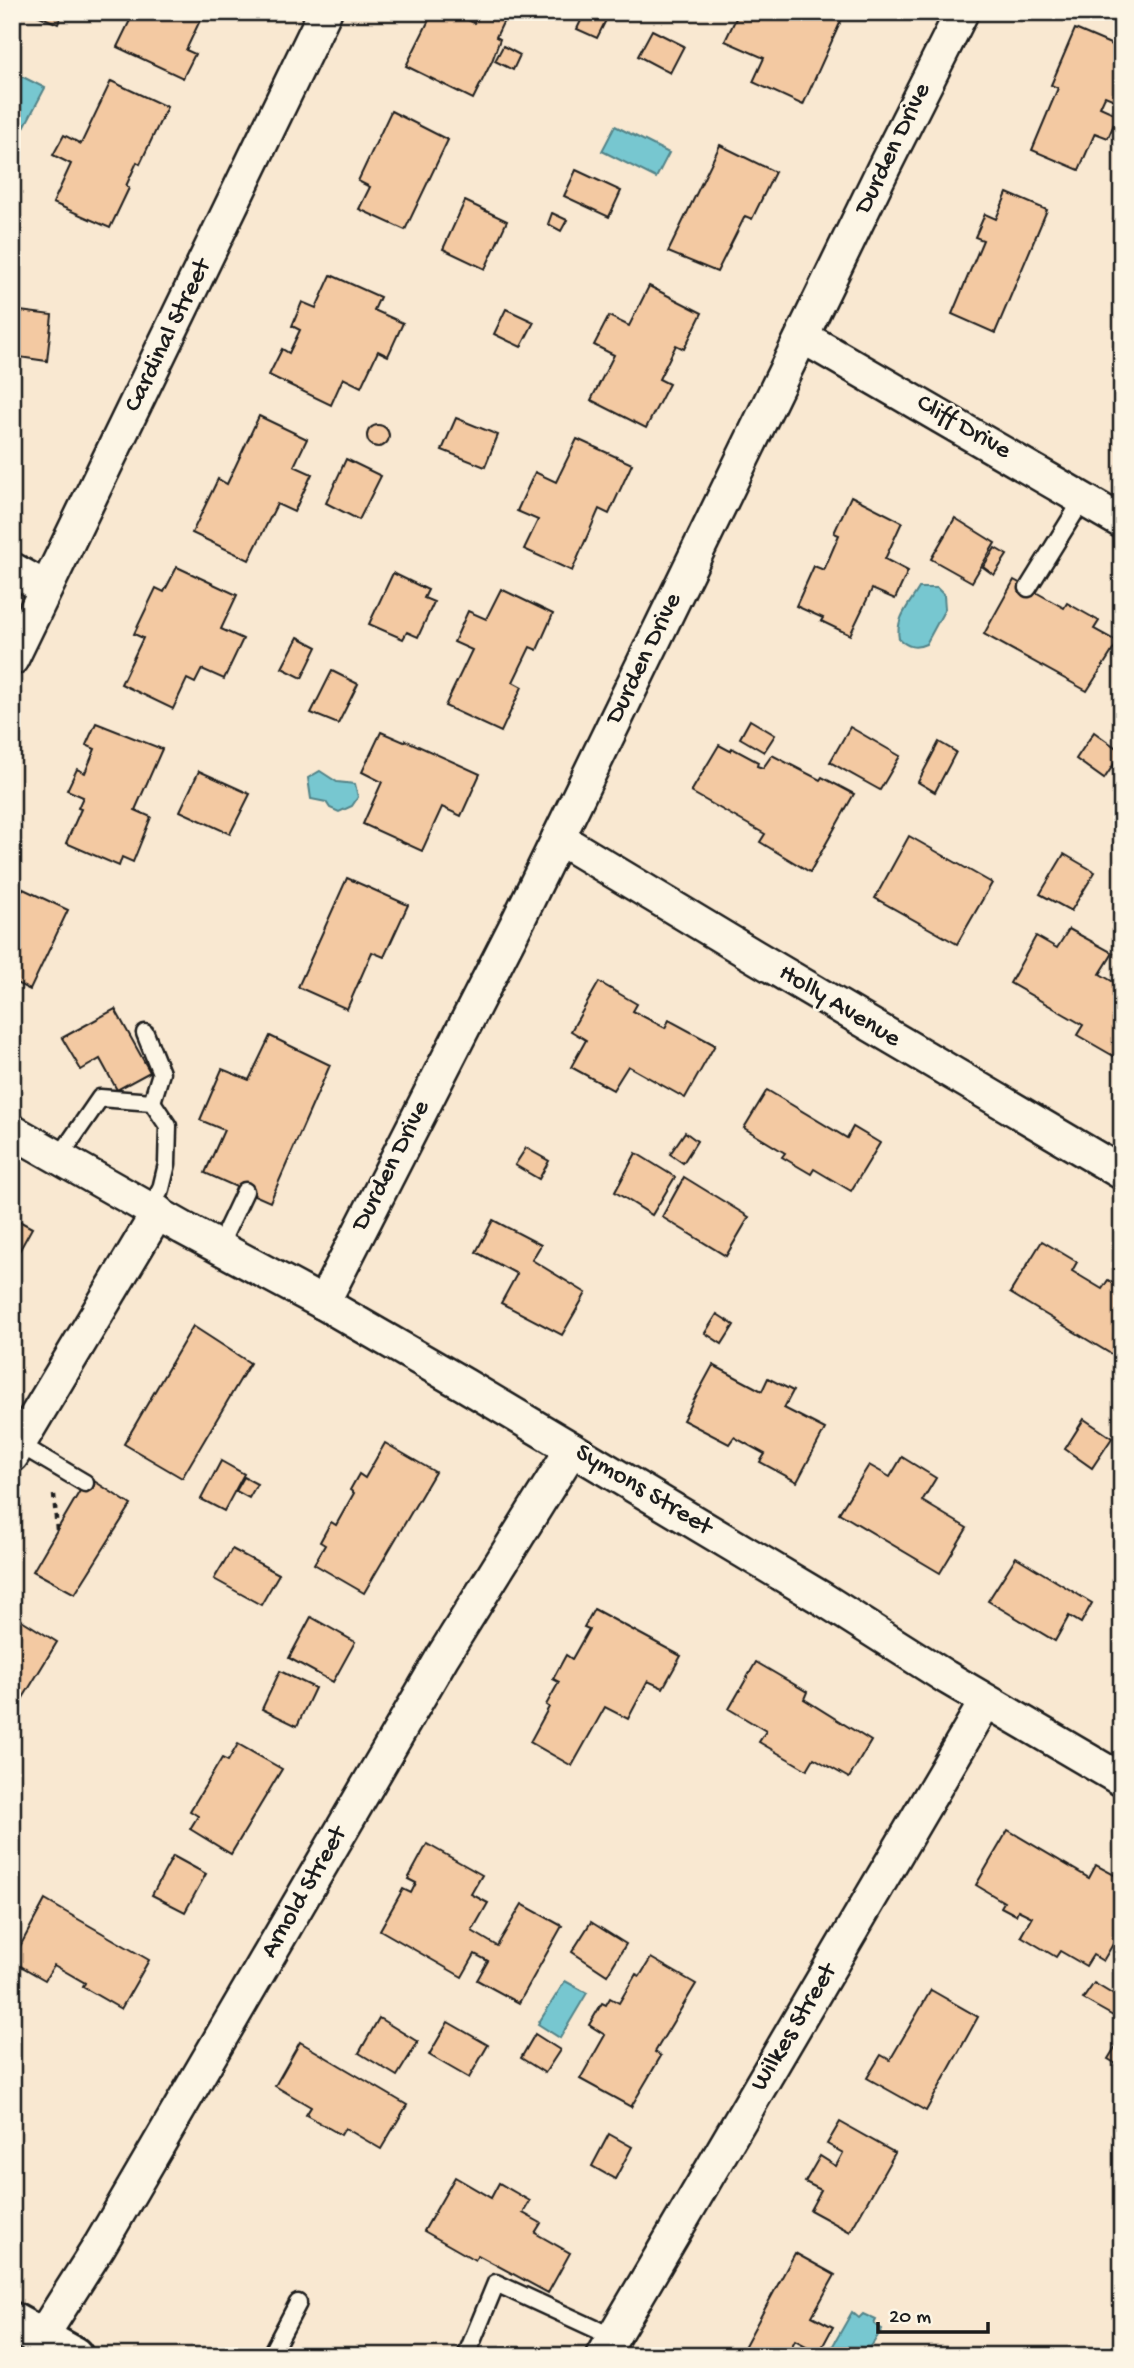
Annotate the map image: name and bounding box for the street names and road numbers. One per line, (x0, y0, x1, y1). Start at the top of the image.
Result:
street label: Durden Drive (848, 78, 939, 221)
street label: Cardinal Street (119, 252, 220, 418)
street label: Cliff Drive (910, 389, 1016, 468)
street label: Durden Drive (599, 588, 690, 731)
street label: Holly Avenue (772, 958, 906, 1056)
street label: Durden Drive (345, 1095, 438, 1238)
street label: Symons Street (569, 1438, 719, 1545)
street label: Arnold Street (255, 1820, 356, 1964)
street label: Wilkes Street (745, 1956, 846, 2098)

